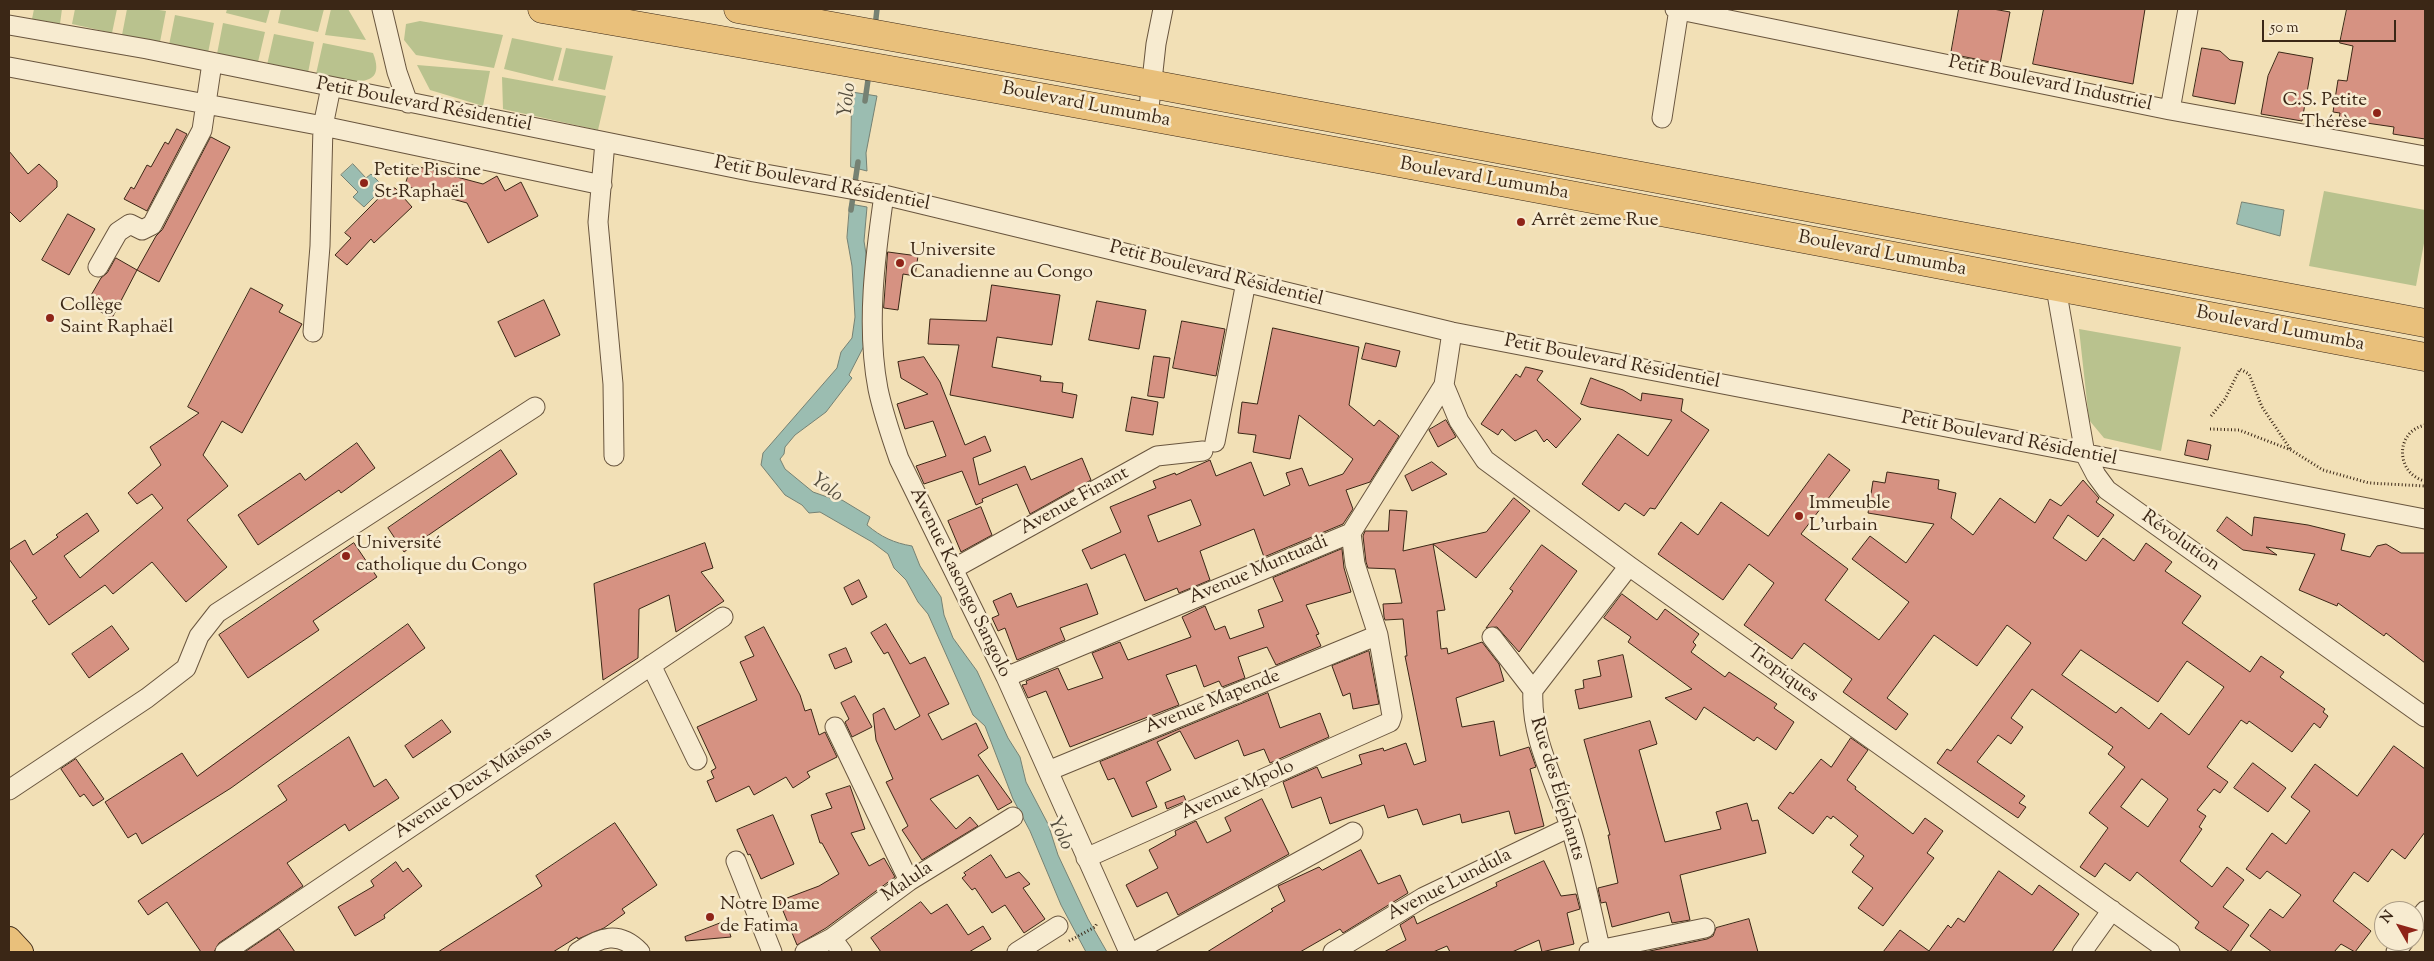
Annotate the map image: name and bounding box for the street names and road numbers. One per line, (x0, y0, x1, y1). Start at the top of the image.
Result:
street label: Petit Boulevard Industriel (1946, 52, 2154, 118)
street label: Petit Boulevard Résidentiel (314, 74, 534, 138)
street label: Boulevard Lumumba (1000, 79, 1172, 133)
street label: Petit Boulevard Résidentiel (712, 153, 932, 217)
street label: Boulevard Lumumba (1398, 154, 1570, 206)
street label: Boulevard Lumumba (1796, 228, 1968, 282)
street label: Petit Boulevard Résidentiel (1107, 237, 1325, 313)
street label: Boulevard Lumumba (2194, 303, 2366, 357)
street label: Petit Boulevard Résidentiel (1502, 331, 1722, 395)
street label: Petit Boulevard Résidentiel (1899, 408, 2119, 472)
street label: Avenue Finant (1017, 463, 1133, 541)
street label: Avenue Kasongo Sangolo (903, 484, 1015, 682)
street label: Révolution (2136, 507, 2224, 577)
street label: Avenue Muntuadi (1186, 531, 1332, 611)
street label: Tropiques (1742, 642, 1822, 708)
street label: Avenue Mapende (1142, 666, 1284, 740)
street label: Rue des Éléphants (1523, 715, 1589, 863)
street label: Avenue Deux Maisons (391, 723, 557, 845)
street label: Avenue Mpolo (1178, 756, 1298, 826)
street label: Avenue Lundula (1384, 845, 1516, 927)
street label: Malula (878, 858, 938, 908)

